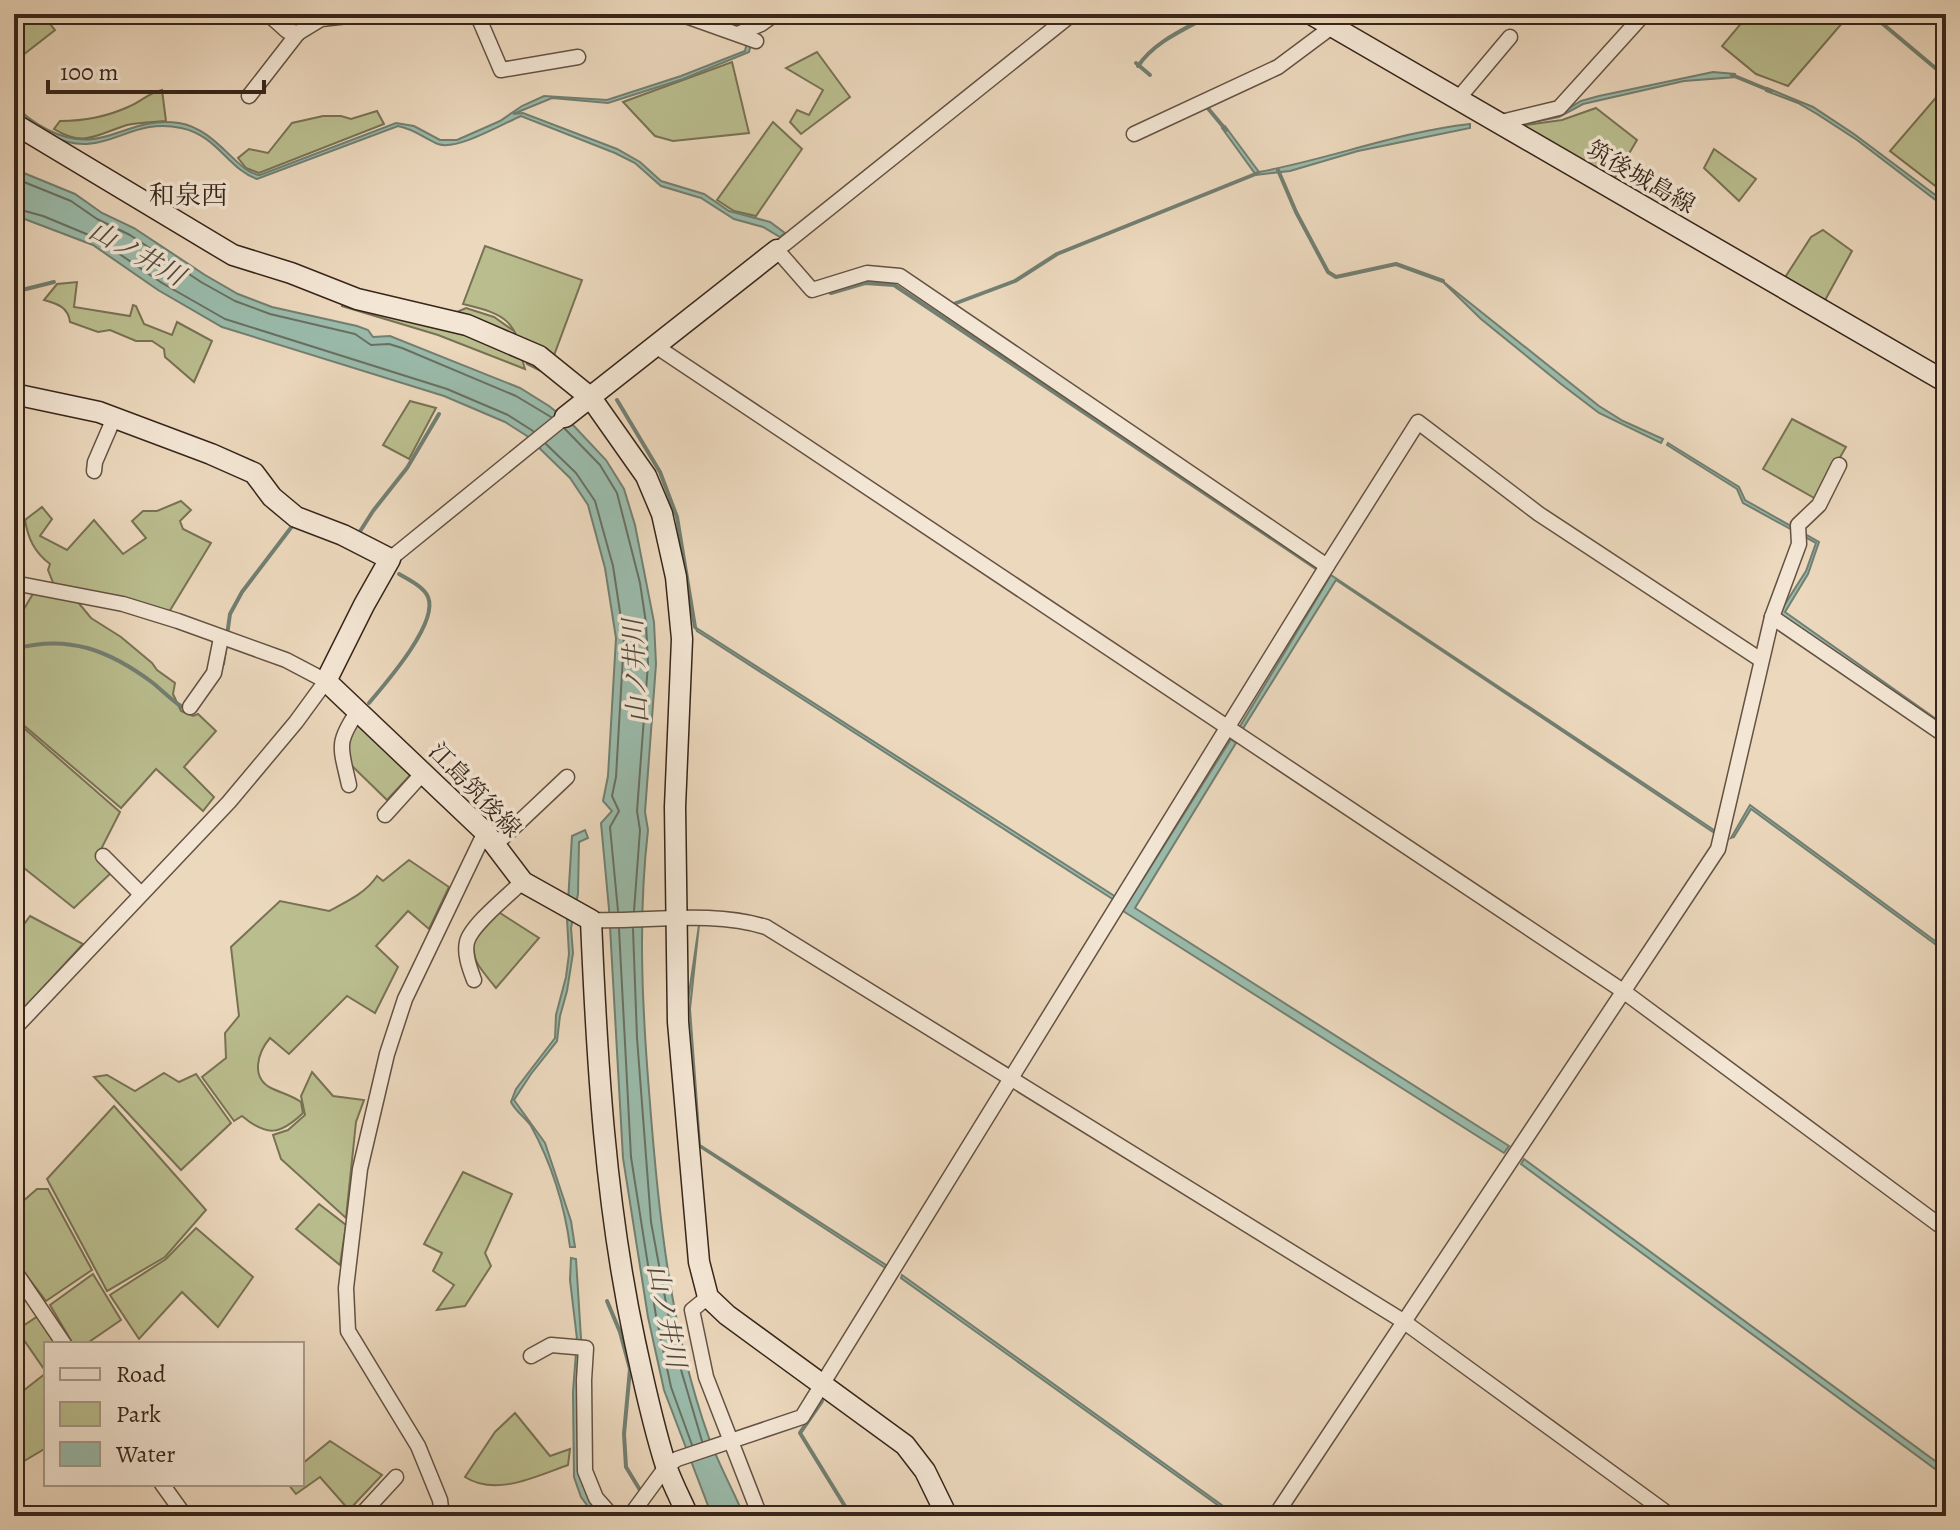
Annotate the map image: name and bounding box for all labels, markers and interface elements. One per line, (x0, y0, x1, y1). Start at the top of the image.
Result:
scale bar (48, 44, 264, 94)
text: 100 m (60, 56, 119, 88)
street label: 筑後城島線 (1581, 133, 1701, 221)
district label: 和泉西 (149, 178, 227, 213)
water label: 山ノ井川 (83, 213, 193, 295)
water label: 山ノ井川 (615, 615, 656, 724)
street label: 江島筑後線 (422, 736, 528, 844)
water label: 山ノ井川 (639, 1262, 694, 1373)
legend (44, 1342, 304, 1486)
text: Road (116, 1358, 166, 1390)
text: Park (116, 1398, 161, 1430)
text: Water (115, 1438, 176, 1470)

